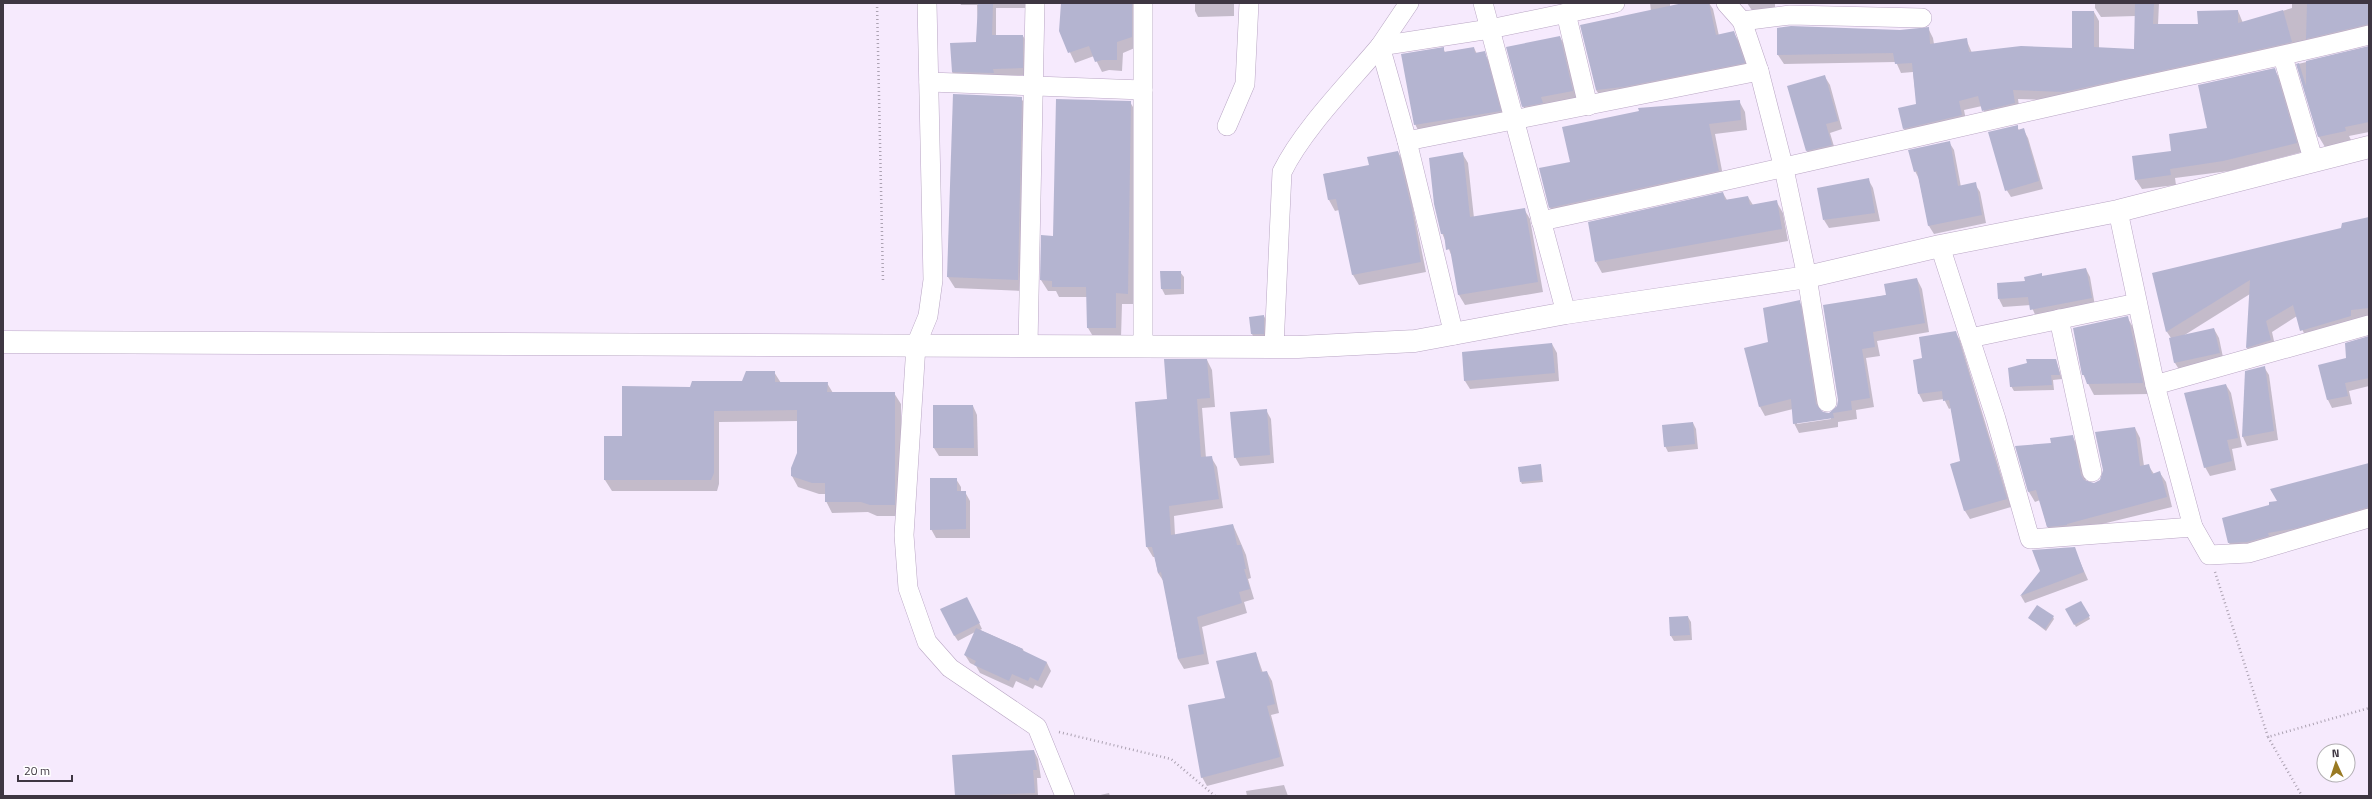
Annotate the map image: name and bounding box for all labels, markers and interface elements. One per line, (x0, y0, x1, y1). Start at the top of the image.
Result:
north arrow (2316, 743, 2356, 783)
text: N (2331, 745, 2340, 761)
scale bar (18, 757, 72, 783)
text: 20 m (24, 761, 50, 780)

